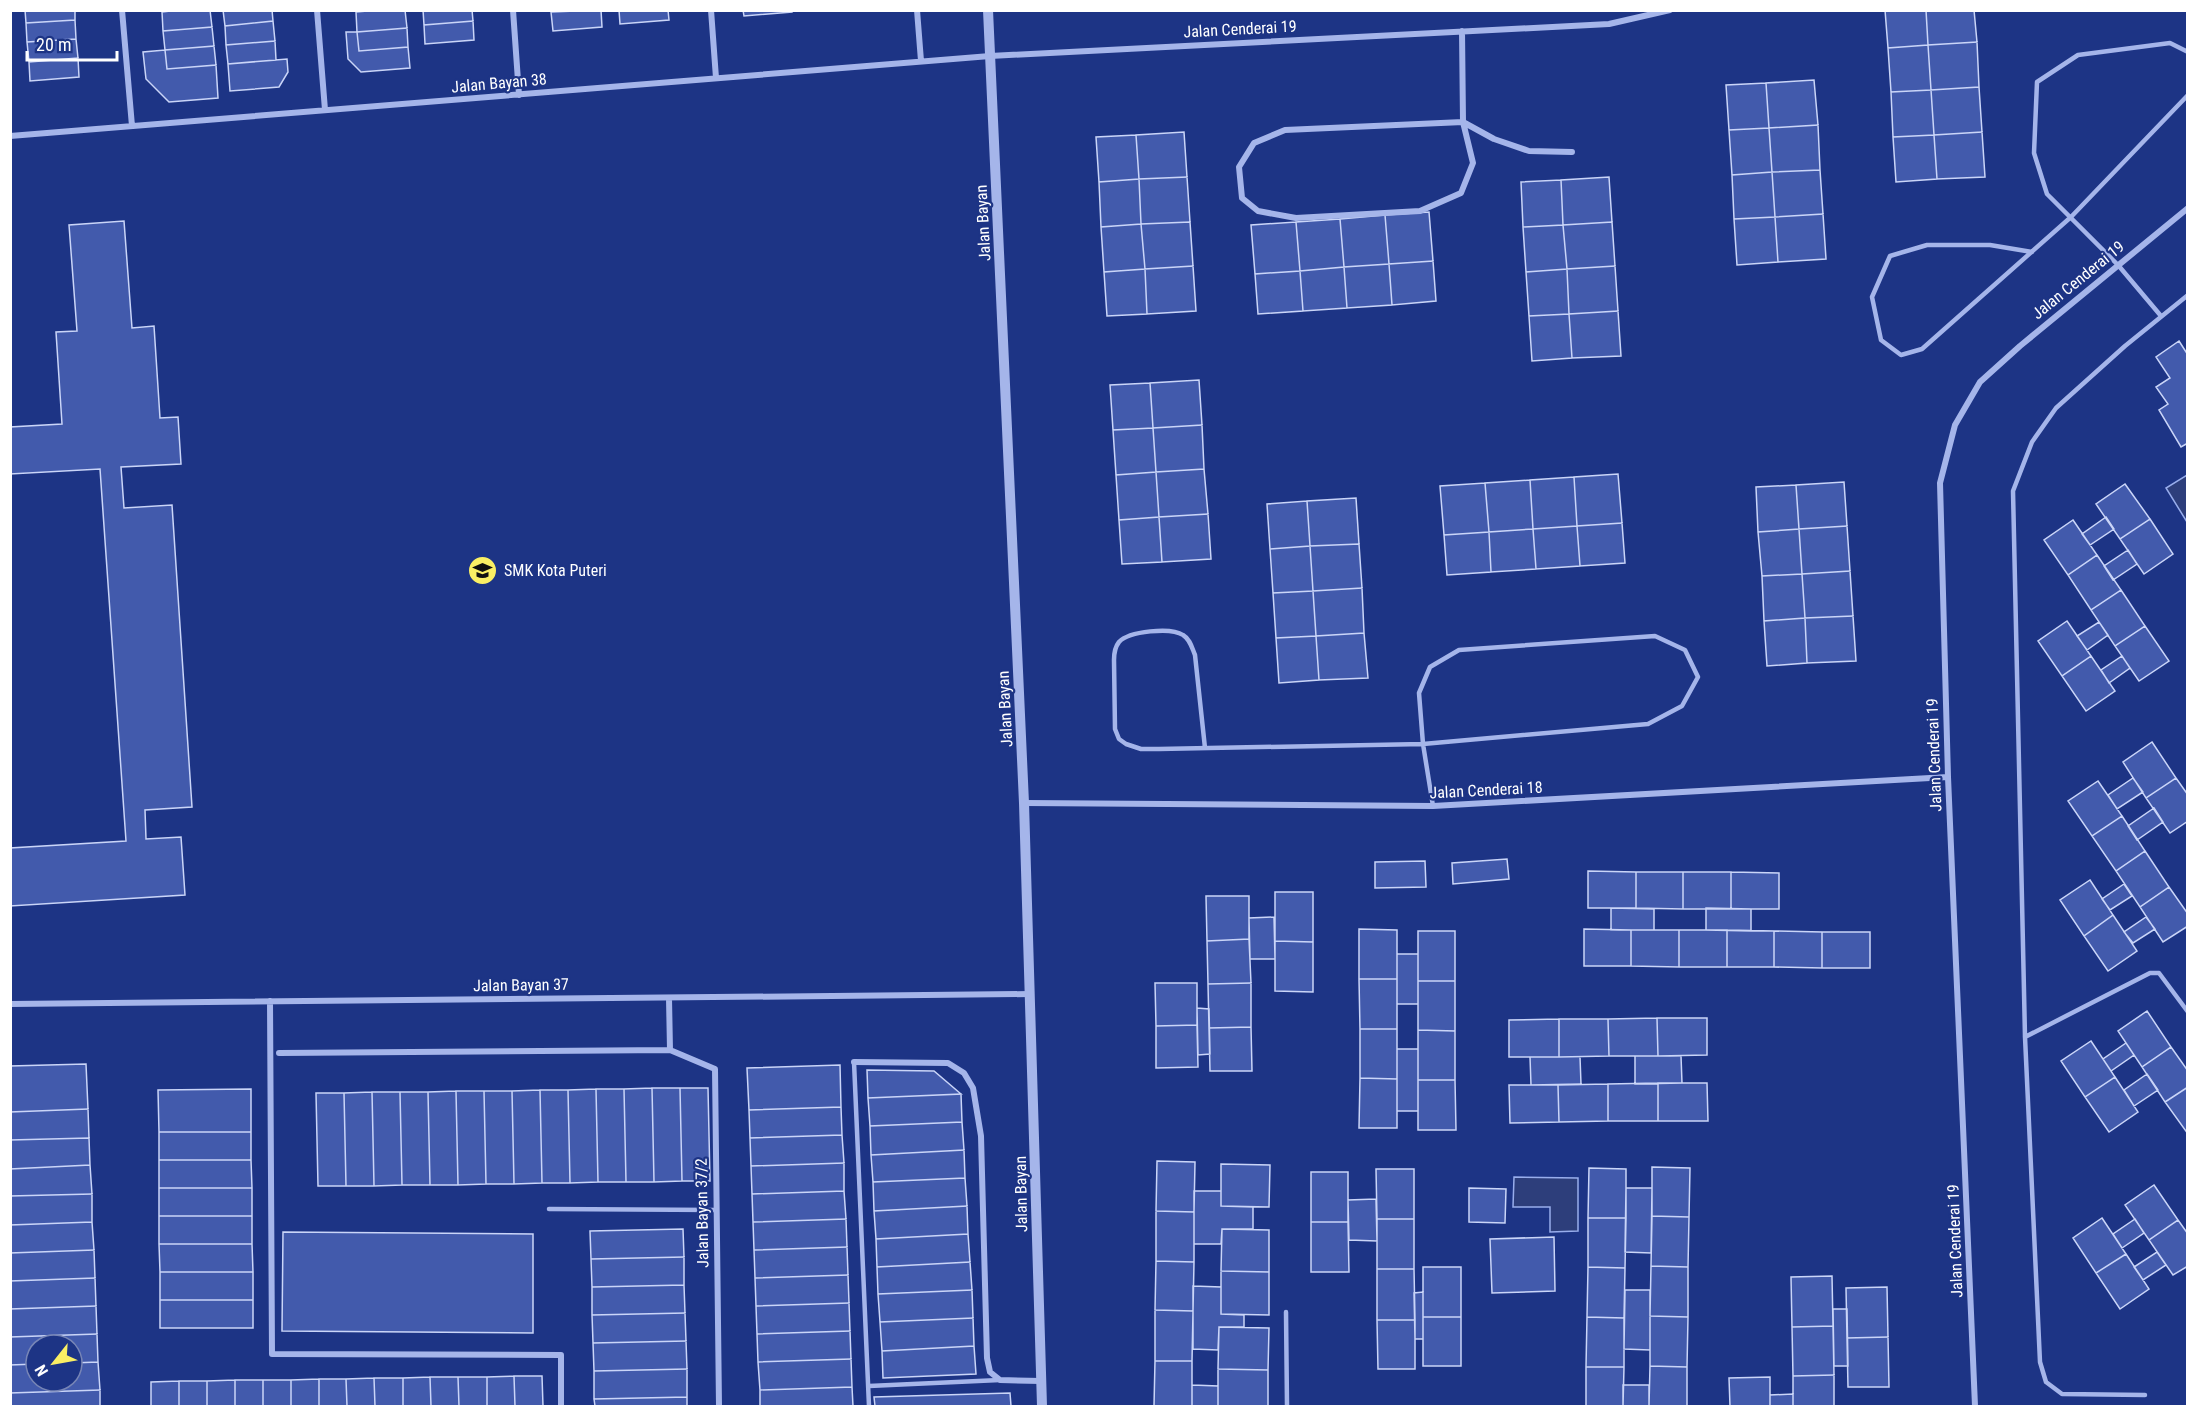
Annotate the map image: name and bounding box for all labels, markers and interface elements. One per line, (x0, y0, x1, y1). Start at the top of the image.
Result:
street label: Jalan Cenderai 19 (1183, 17, 1297, 41)
scale bar (27, 24, 117, 62)
text: 20 m (36, 34, 71, 55)
street label: Jalan Bayan 38 (450, 69, 548, 97)
street label: Jalan Bayan (972, 184, 994, 262)
street label: Jalan Cenderai 19 (2028, 237, 2128, 323)
school or university icon: SMK Kota Puteri (467, 554, 499, 586)
place label: SMK Kota Puteri (504, 561, 607, 580)
street label: Jalan Bayan (994, 670, 1016, 748)
street label: Jalan Cenderai 19 (1923, 698, 1945, 812)
street label: Jalan Cenderai 18 (1429, 778, 1543, 802)
street label: Jalan Bayan 37 (473, 975, 569, 995)
street label: Jalan Bayan (1011, 1156, 1031, 1232)
street label: Jalan Bayan 37/2 (692, 1158, 712, 1268)
street label: Jalan Cenderai 19 (1944, 1184, 1966, 1298)
north arrow (24, 1333, 84, 1393)
text: N (31, 1361, 52, 1380)

